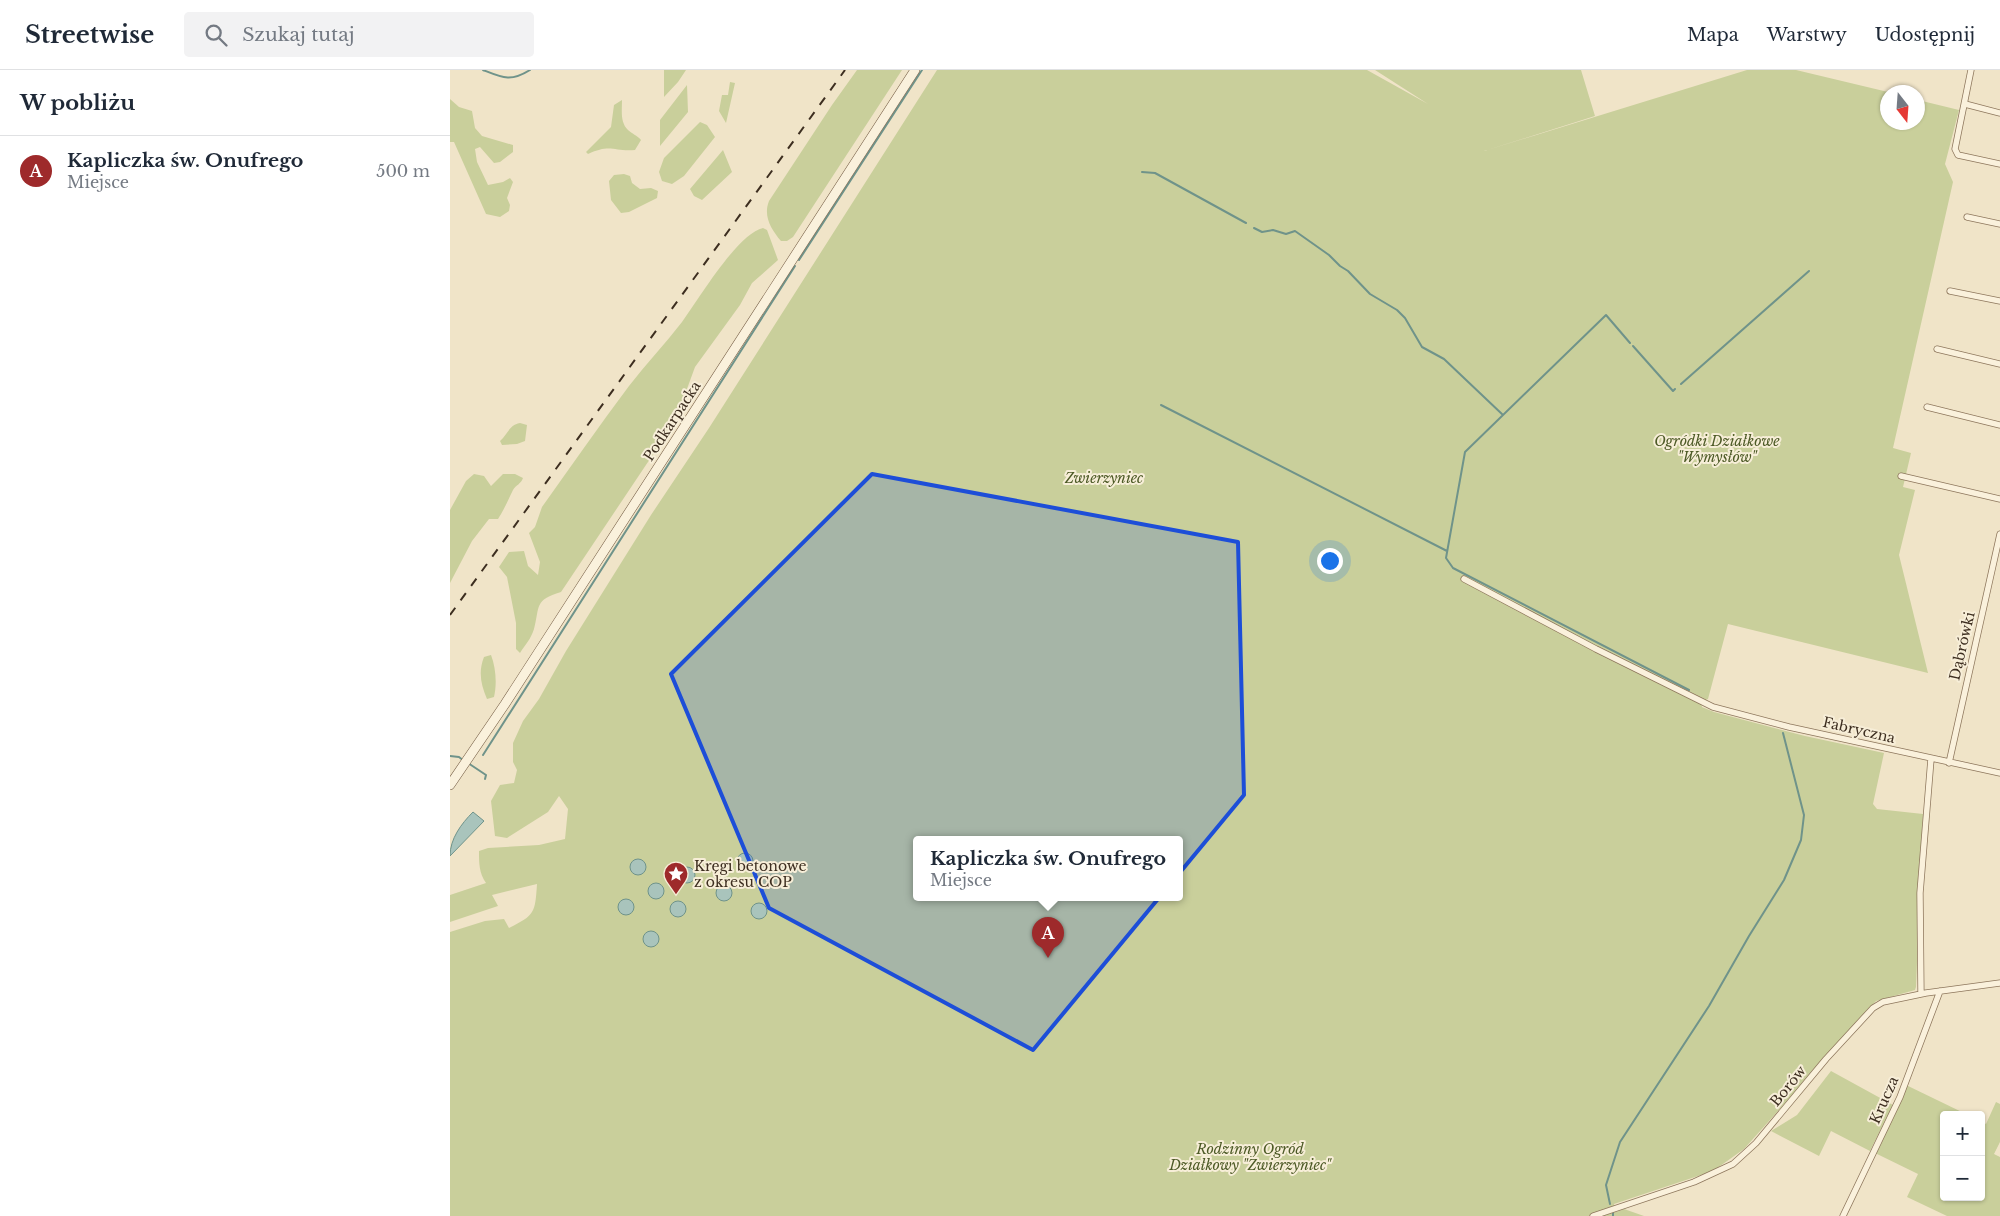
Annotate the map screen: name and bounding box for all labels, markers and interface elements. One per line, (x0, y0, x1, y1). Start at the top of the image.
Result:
search box (184, 12, 534, 57)
text: Streetwise (25, 20, 154, 49)
icon: search (202, 21, 230, 49)
text: Szukaj tutaj (242, 23, 355, 46)
text: Mapa (1687, 24, 1739, 46)
text: Warstwy (1767, 24, 1847, 46)
text: Udostępnij (1875, 24, 1975, 46)
north arrow (1880, 85, 1925, 130)
text: W pobliżu (20, 90, 135, 116)
text: Kapliczka św. Onufrego (67, 149, 303, 172)
text: A (30, 161, 42, 181)
text: 500 m (376, 161, 430, 181)
text: Miejsce (67, 172, 129, 192)
street label: Podkarpacka (639, 377, 705, 464)
park label: Ogródki Działkowe "Wymysłów" (1654, 432, 1780, 466)
park label: Zwierzyniec (1064, 469, 1144, 487)
your location (1317, 548, 1343, 574)
street label: Dąbrówki (1945, 610, 1979, 682)
street label: Fabryczna (1821, 713, 1897, 747)
popup (913, 836, 1183, 901)
text: Kapliczka św. Onufrego (930, 847, 1166, 870)
place label: Kręgi betonowe z okresu COP (694, 857, 807, 891)
place icon: Kręgi betonowe z okresu COP (663, 861, 689, 895)
text: Miejsce (930, 870, 992, 890)
pin: A (1032, 917, 1064, 958)
street label: Borów (1766, 1062, 1810, 1110)
street label: Krucza (1866, 1073, 1902, 1127)
map controls (1940, 1111, 1985, 1201)
button: + (1940, 1111, 1985, 1156)
park label: Rodzinny Ogród Działkowy "Zwierzyniec" (1168, 1140, 1332, 1174)
button: − (1940, 1156, 1985, 1201)

